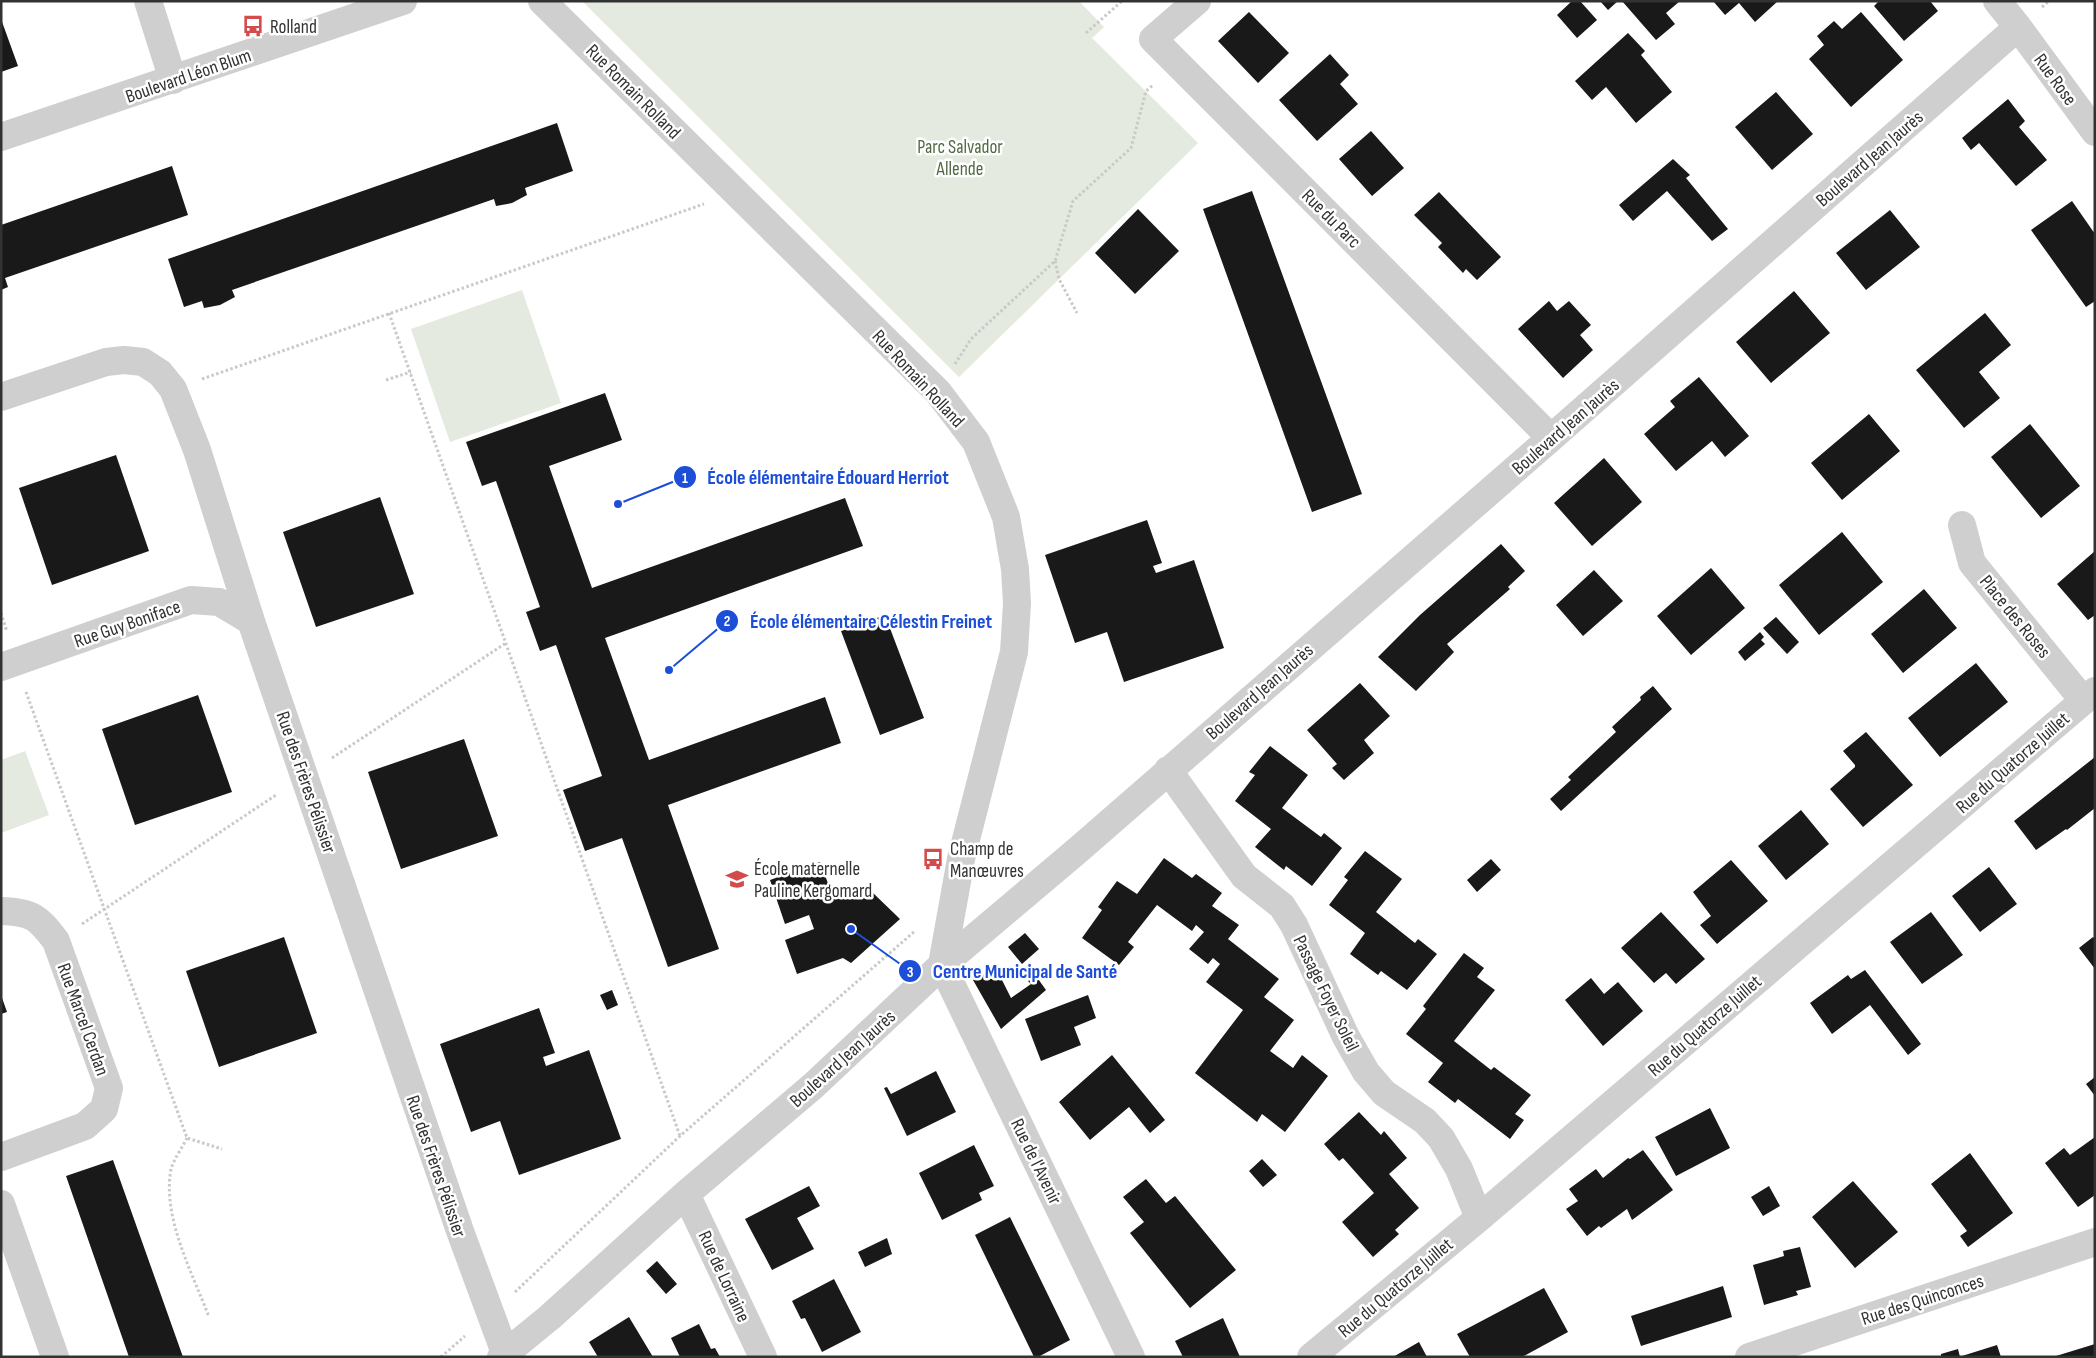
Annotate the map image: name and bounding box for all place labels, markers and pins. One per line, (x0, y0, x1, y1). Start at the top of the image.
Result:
bus stop icon: Rolland (240, 13, 266, 39)
place label: Rolland (270, 16, 317, 39)
callout: École élémentaire Édouard Herriot (673, 460, 959, 495)
callout: École élémentaire Célestin Freinet (715, 603, 1002, 638)
place label: Champ de Manœuvres (950, 838, 1024, 883)
bus stop icon: Champ de Manœuvres (920, 846, 946, 872)
place label: École maternelle Pauline Kergomard (754, 858, 872, 903)
school or university icon: École maternelle Pauline Kergomard (724, 866, 750, 892)
callout: Centre Municipal de Santé (898, 954, 1127, 989)

